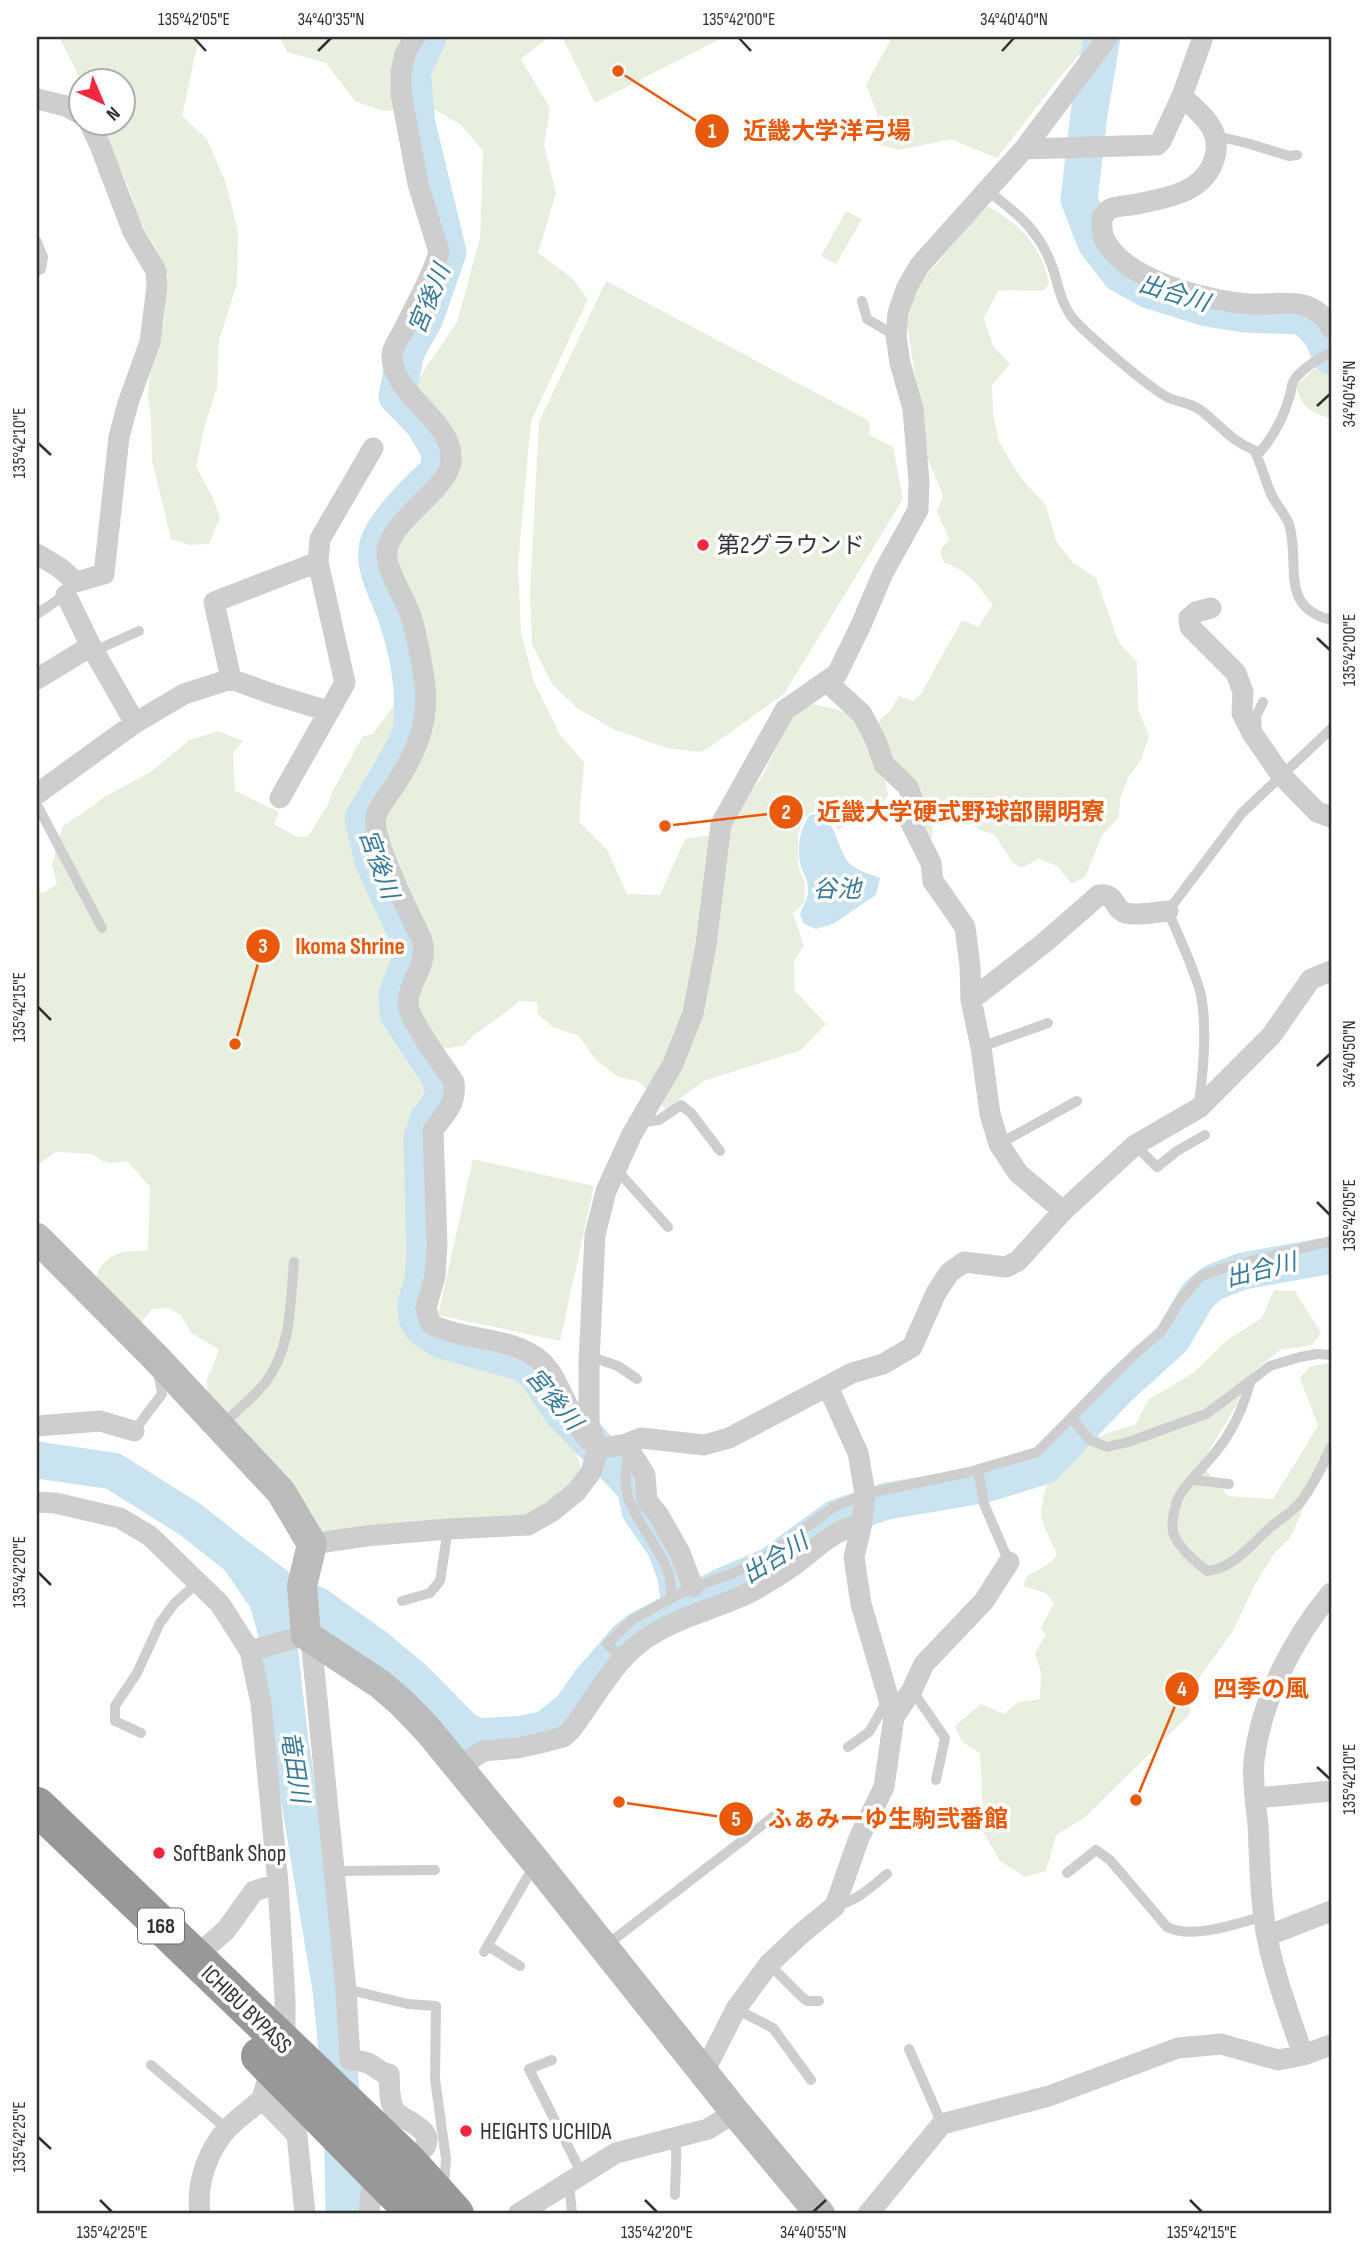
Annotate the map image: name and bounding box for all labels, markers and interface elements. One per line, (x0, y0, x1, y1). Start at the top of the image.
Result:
text: 135°42'05"E (158, 9, 230, 30)
text: 34°40'35"N (298, 9, 364, 30)
text: 135°42'00"E (703, 9, 775, 30)
text: 34°40'40"N (980, 9, 1048, 30)
north arrow (66, 66, 136, 136)
text: N (101, 101, 124, 125)
callout: 近畿大学洋弓場 (694, 108, 925, 153)
text: 近畿大学洋弓場 (743, 117, 911, 146)
text: 1 (708, 119, 716, 144)
water label: 宮後川 (403, 258, 458, 338)
water label: 出合川 (1135, 269, 1215, 319)
text: 34°40'45"N (1339, 361, 1360, 428)
text: 135°42'10"E (9, 408, 30, 478)
place label: 第2グラウンド (717, 532, 864, 560)
marker: 第2グラウンド (695, 537, 711, 553)
text: 135°42'00"E (1339, 614, 1360, 686)
callout: 近畿大学硬式野球部開明寮 (768, 789, 1119, 834)
text: 近畿大学硬式野球部開明寮 (817, 798, 1105, 827)
text: 2 (781, 800, 791, 825)
water label: 宮後川 (353, 825, 405, 906)
water label: 谷池 (813, 875, 863, 904)
callout: Ikoma Shrine (246, 923, 419, 968)
text: Ikoma Shrine (295, 932, 405, 961)
text: 3 (258, 934, 268, 959)
text: 135°42'15"E (9, 972, 30, 1042)
text: 34°40'50"N (1339, 1020, 1360, 1088)
text: 135°42'05"E (1339, 1179, 1360, 1251)
water label: 出合川 (1223, 1247, 1302, 1293)
water label: 宮後川 (519, 1362, 590, 1439)
water label: 出合川 (737, 1525, 816, 1590)
text: 135°42'20"E (9, 1536, 30, 1608)
callout: 四季の風 (1164, 1667, 1323, 1712)
text: 四季の風 (1213, 1675, 1309, 1704)
text: 4 (1177, 1677, 1187, 1702)
water label: 竜田川 (275, 1729, 315, 1808)
text: 135°42'10"E (1339, 1744, 1360, 1814)
callout: ふぁみーゆ生駒弐番館 (719, 1796, 1022, 1841)
text: ふぁみーゆ生駒弐番館 (768, 1805, 1008, 1834)
text: 5 (731, 1807, 741, 1832)
place label: SoftBank Shop (173, 1840, 286, 1868)
marker: SoftBank Shop (151, 1845, 167, 1861)
road number: 168 (138, 1909, 184, 1944)
street label: ICHIBU BYPASS (195, 1960, 298, 2060)
text: 135°42'25"E (9, 2101, 30, 2173)
place label: HEIGHTS UCHIDA (480, 2118, 612, 2146)
marker: HEIGHTS UCHIDA (458, 2123, 474, 2139)
text: 135°42'25"E (76, 2222, 148, 2243)
text: 135°42'20"E (621, 2222, 693, 2243)
text: 34°40'55"N (780, 2222, 846, 2243)
text: 135°42'15"E (1167, 2222, 1237, 2243)

